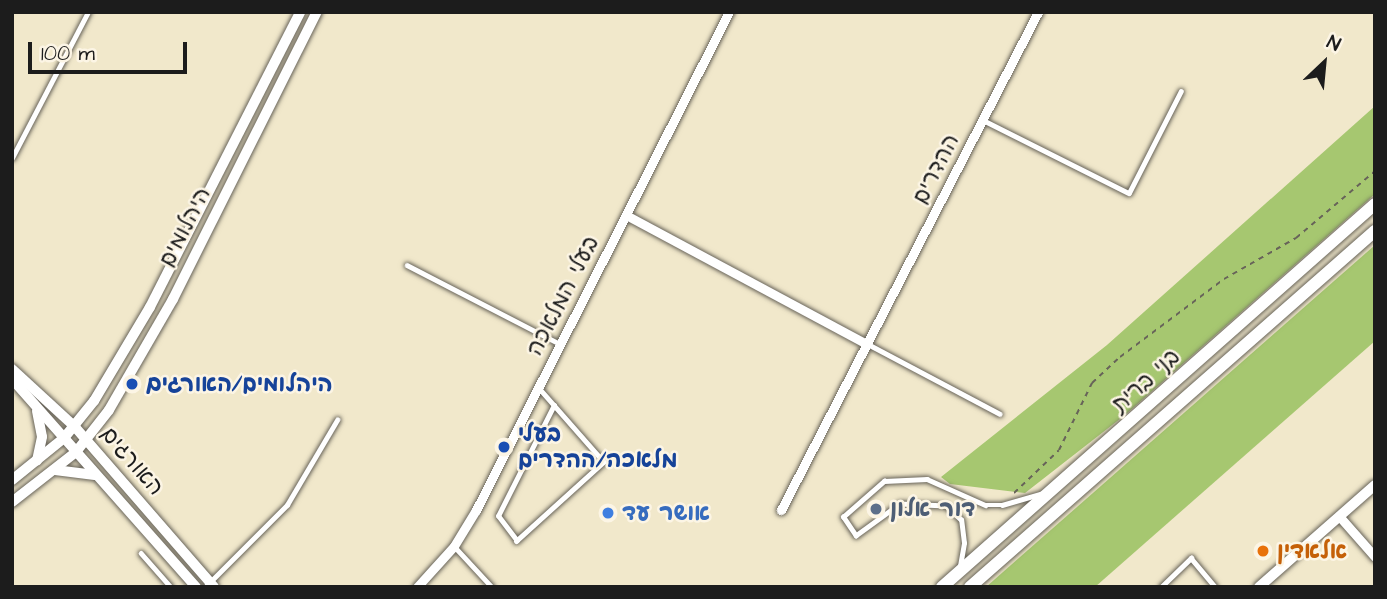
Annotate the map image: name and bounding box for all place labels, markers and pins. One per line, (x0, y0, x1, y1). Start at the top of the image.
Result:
place label: היהלומים/האורגים (146, 370, 333, 398)
marker: היהלומים/האורגים (124, 376, 140, 392)
place label: בעלי מלאכה/ההדרים (518, 420, 678, 474)
marker: בעלי מלאכה/ההדרים (496, 439, 512, 455)
place label: דור אלון (890, 495, 975, 523)
place label: אושר עד (622, 499, 710, 527)
marker: דור אלון (868, 501, 884, 517)
marker: אושר עד (600, 505, 616, 521)
place label: אלאדין (1277, 537, 1347, 565)
marker: אלאדין (1255, 543, 1271, 559)

